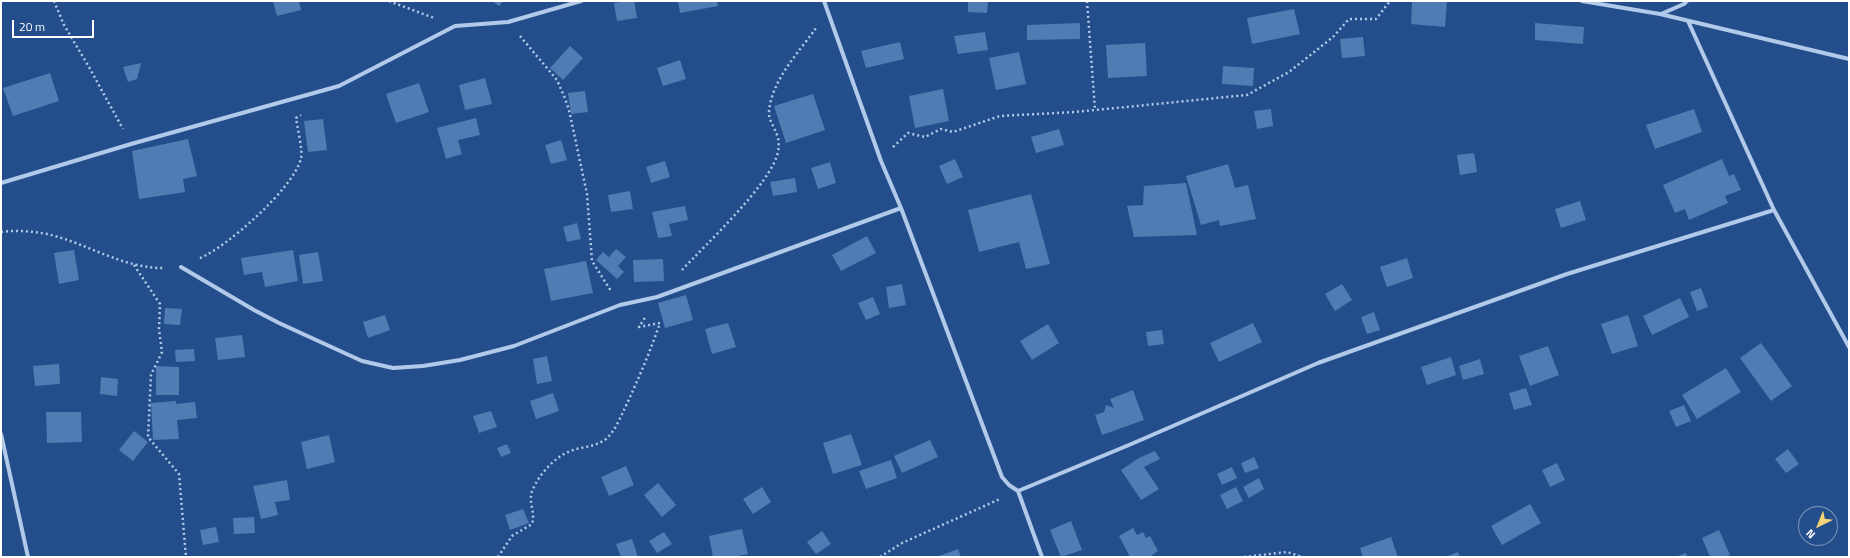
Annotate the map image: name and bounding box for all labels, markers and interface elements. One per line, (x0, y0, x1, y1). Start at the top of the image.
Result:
scale bar (14, 12, 96, 38)
text: 20 m (19, 17, 45, 36)
north arrow (1798, 506, 1838, 546)
text: N (1802, 526, 1819, 542)

